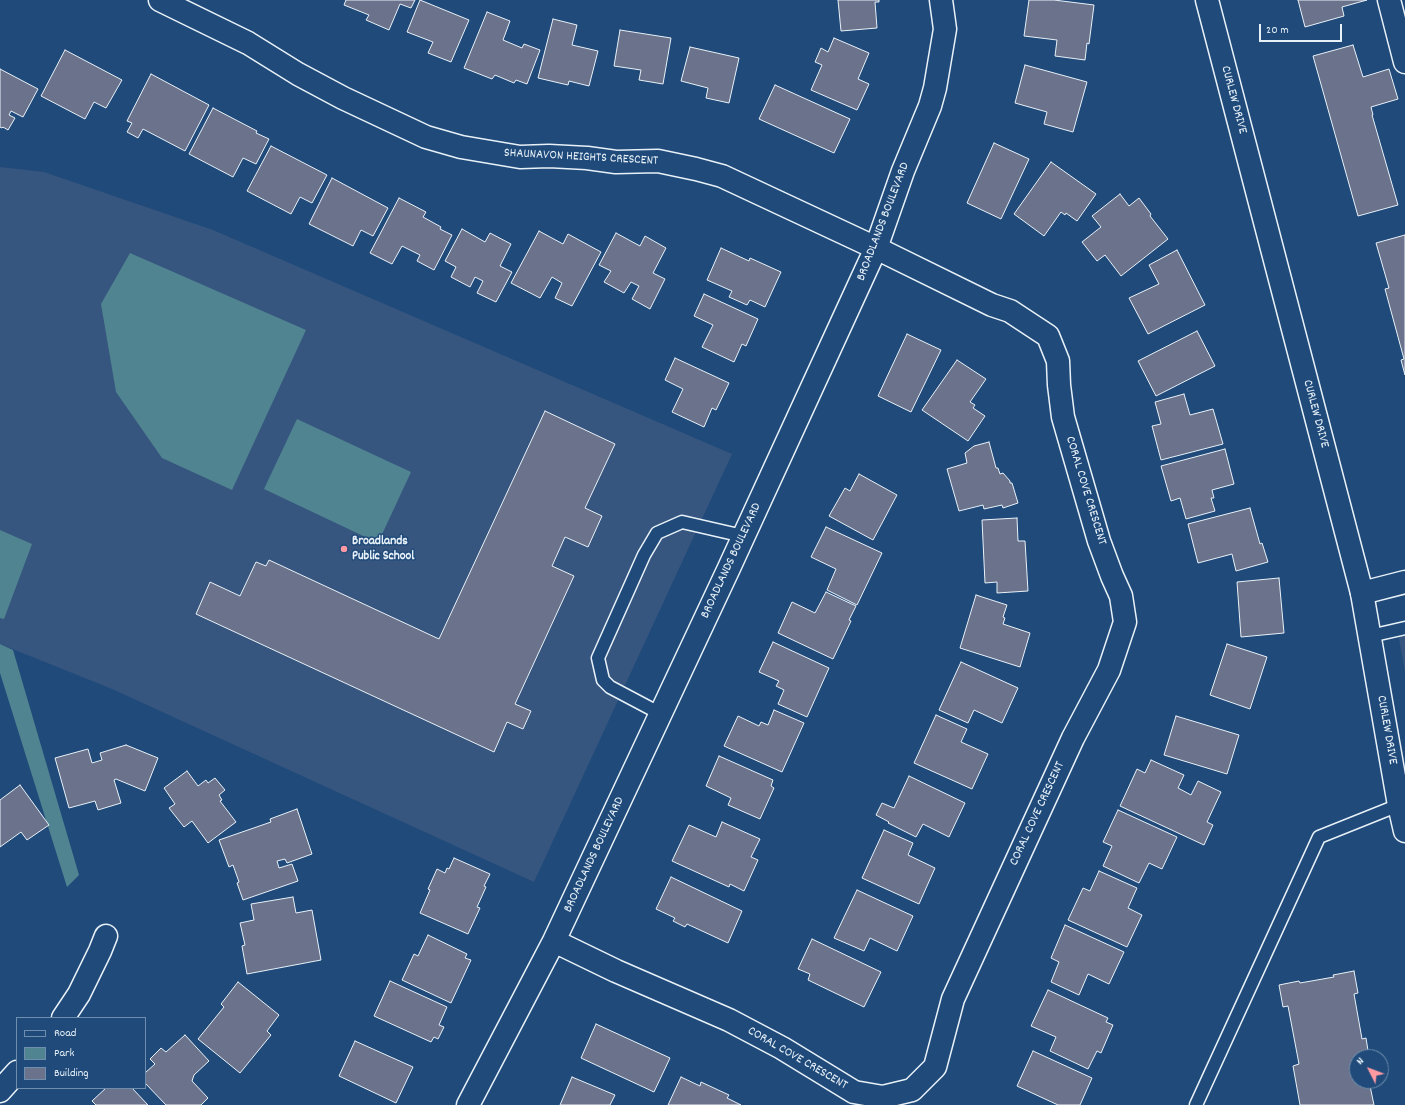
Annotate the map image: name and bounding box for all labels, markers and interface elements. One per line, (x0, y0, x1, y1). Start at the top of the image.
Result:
scale bar (1261, 16, 1344, 42)
text: 20 m (1266, 22, 1289, 39)
street label: CURLEW DRIVE (1216, 64, 1250, 136)
street label: SHAUNAVON HEIGHTS CRESCENT (503, 146, 659, 170)
street label: BROADLANDS BOULEVARD (854, 161, 914, 283)
street label: CURLEW DRIVE (1298, 378, 1332, 450)
street label: CORAL COVE CRESCENT (1061, 435, 1109, 547)
street label: BROADLANDS BOULEVARD (698, 501, 766, 621)
place label: Broadlands Public School (352, 534, 414, 565)
marker: Broadlands Public School (339, 544, 349, 554)
street label: CURLEW DRIVE (1372, 694, 1400, 766)
street label: CORAL COVE CRESCENT (1007, 760, 1069, 868)
street label: BROADLANDS BOULEVARD (561, 795, 629, 915)
legend (16, 1017, 146, 1089)
street label: CORAL COVE CRESCENT (744, 1024, 850, 1094)
text: Road (54, 1025, 76, 1042)
text: Park (54, 1045, 74, 1062)
north arrow (1349, 1049, 1389, 1089)
text: N (1353, 1054, 1369, 1069)
text: Building (54, 1065, 89, 1082)

